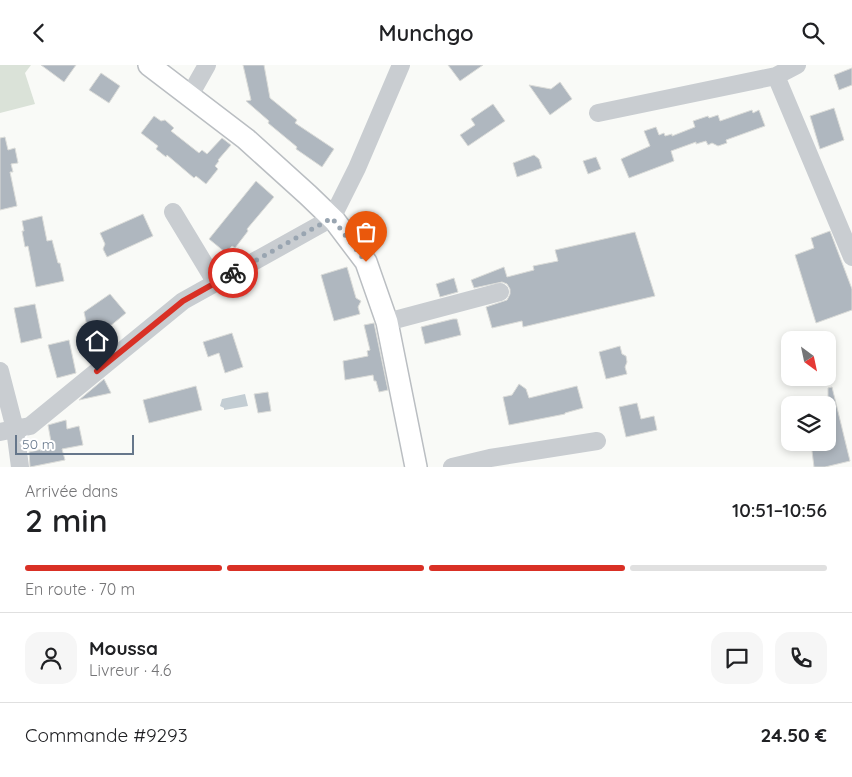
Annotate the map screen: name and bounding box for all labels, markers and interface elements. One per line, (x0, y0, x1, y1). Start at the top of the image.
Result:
icon: back (25, 19, 53, 47)
text: Munchgo (378, 19, 474, 47)
icon: search (799, 19, 827, 47)
pin (345, 211, 387, 262)
icon: bag (352, 218, 380, 246)
courier (208, 248, 258, 298)
icon: bike (219, 259, 247, 287)
pin (76, 320, 118, 371)
icon: home (83, 327, 111, 355)
north arrow (781, 331, 836, 386)
map controls (781, 331, 836, 451)
button: layers (781, 396, 836, 451)
scale bar (15, 432, 134, 455)
text: 50 m (22, 435, 55, 453)
text: Arrivée dans (25, 481, 118, 501)
text: 10:51–10:56 (732, 498, 827, 522)
text: 2 min (25, 500, 108, 540)
text: En route · 70 m (25, 579, 135, 599)
button: person (25, 632, 77, 684)
button: chat (711, 632, 763, 684)
button: phone (775, 632, 827, 684)
text: Moussa (89, 636, 158, 660)
text: Livreur · 4.6 (89, 660, 171, 680)
text: Commande #9293 (25, 723, 188, 747)
text: 24.50 € (760, 723, 827, 747)

